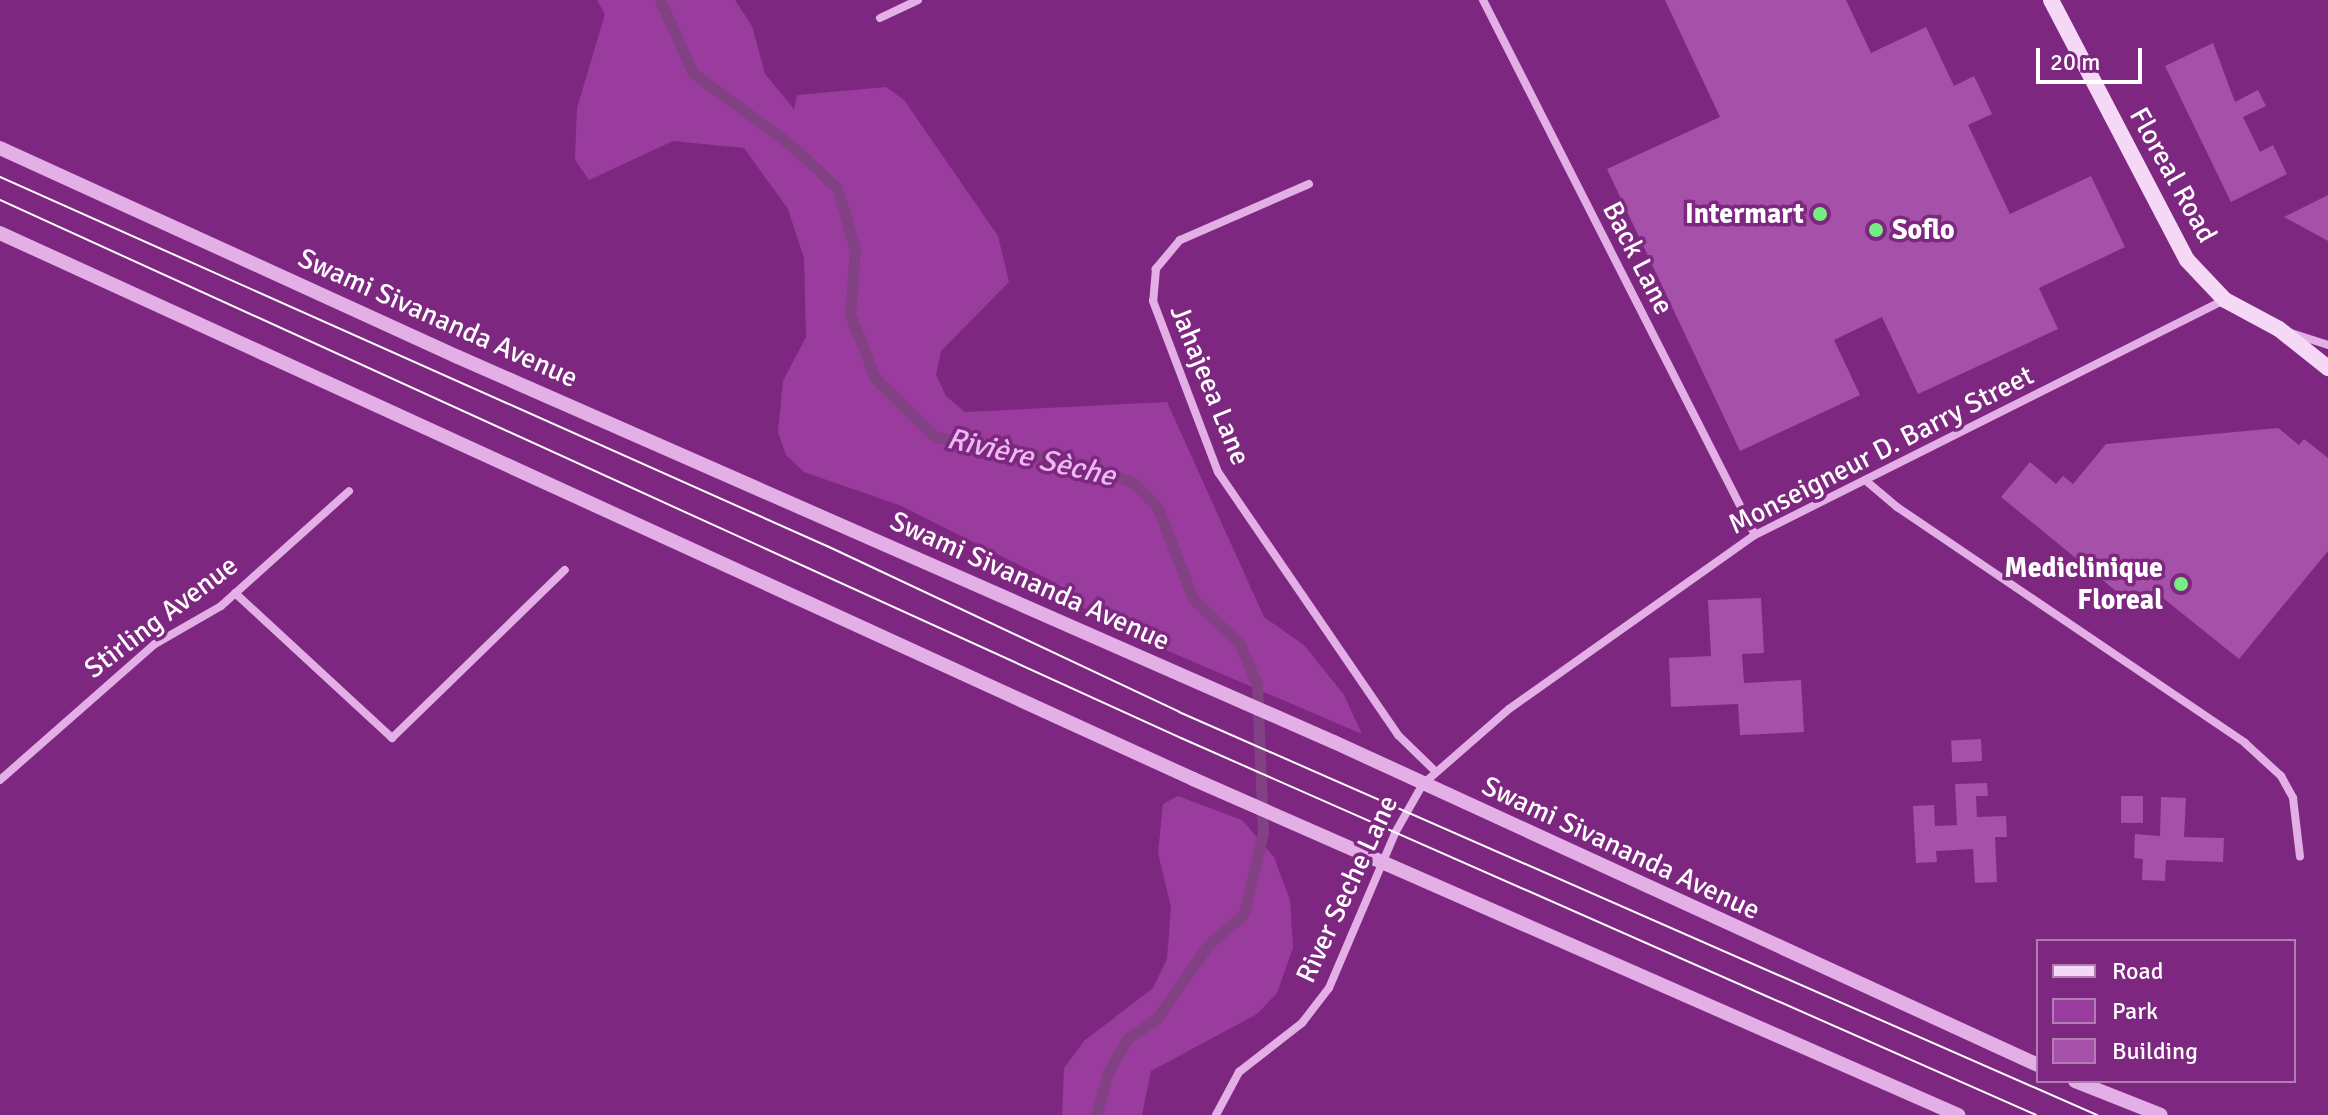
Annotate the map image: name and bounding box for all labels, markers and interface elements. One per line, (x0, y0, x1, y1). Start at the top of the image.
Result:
scale bar (2040, 32, 2146, 82)
text: 20 m (2050, 47, 2100, 77)
street label: Floreal Road (2122, 102, 2224, 248)
street label: Back Lane (1595, 196, 1681, 320)
place label: Intermart (1685, 197, 1804, 231)
marker: Intermart (1811, 205, 1829, 223)
place label: Soflo (1892, 213, 1955, 247)
marker: Soflo (1867, 221, 1885, 239)
street label: Swami Sivananda Avenue (293, 241, 583, 395)
street label: Jahajeea Lane (1163, 300, 1257, 470)
street label: Monseigneur D. Barry Street (1723, 358, 2039, 542)
water label: Rivière Sèche (943, 421, 1119, 495)
street label: Swami Sivananda Avenue (885, 504, 1175, 658)
street label: Stirling Avenue (78, 549, 244, 685)
place label: Mediclinique Floreal (2004, 551, 2163, 617)
marker: Mediclinique Floreal (2170, 573, 2192, 595)
street label: Swami Sivananda Avenue (1477, 769, 1765, 927)
street label: River Seche Lane (1289, 790, 1405, 988)
legend (2036, 939, 2296, 1083)
text: Road (2112, 956, 2163, 986)
text: Park (2112, 996, 2158, 1026)
text: Building (2112, 1036, 2198, 1066)

